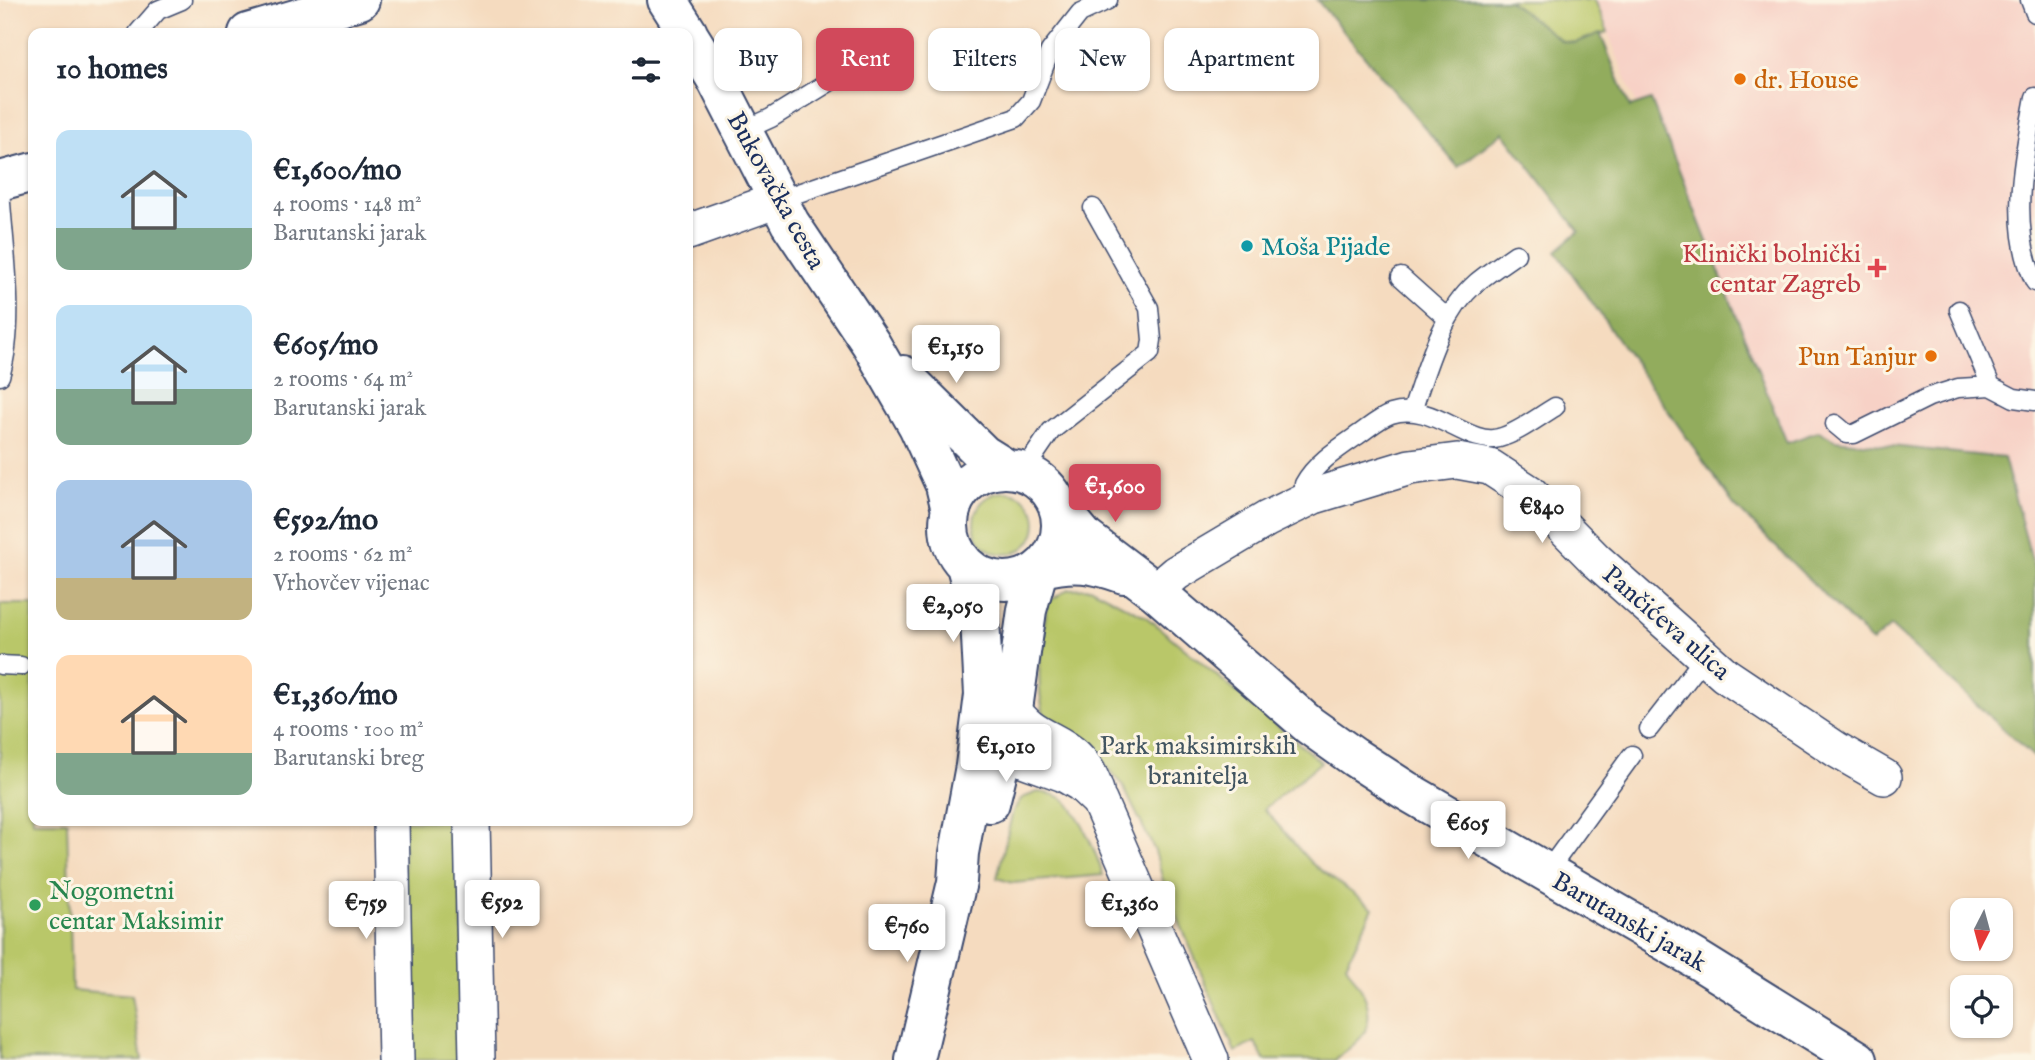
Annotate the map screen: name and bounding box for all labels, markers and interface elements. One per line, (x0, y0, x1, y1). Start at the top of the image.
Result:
chip: Buy (714, 28, 802, 91)
chip: Rent (816, 28, 914, 91)
chip: Filters (928, 28, 1041, 91)
chip: New (1055, 28, 1150, 91)
chip: Apartment (1164, 28, 1319, 91)
text: 10 homes (56, 51, 168, 89)
icon: filters (627, 51, 665, 89)
place label: dr. House (1754, 64, 1859, 97)
marker: dr. House (1732, 71, 1748, 87)
street label: Bukovačka cesta (719, 106, 833, 276)
text: €1,600/mo (273, 152, 401, 190)
icon: home (112, 158, 196, 242)
text: 4 rooms · 148 m² (273, 190, 422, 219)
text: Barutanski jarak (273, 219, 426, 248)
place label: Moša Pijade (1261, 231, 1390, 264)
marker: Moša Pijade (1239, 238, 1255, 254)
place label: Klinički bolnički centar Zagreb (1682, 238, 1861, 301)
marker: Klinički bolnički centar Zagreb (1867, 258, 1887, 278)
pin: €1,150 (899, 326, 1013, 385)
text: €605/mo (273, 327, 378, 365)
icon: home (112, 333, 196, 417)
text: €1,150 (928, 333, 984, 362)
place label: Pun Tanjur (1798, 341, 1917, 374)
marker: Pun Tanjur (1923, 348, 1939, 364)
text: 2 rooms · 64 m² (273, 365, 413, 394)
text: Barutanski jarak (273, 394, 426, 423)
pin: €1,600 (1058, 464, 1172, 524)
text: €1,600 (1085, 472, 1145, 501)
pin: €840 (1501, 486, 1583, 545)
text: €840 (1519, 493, 1565, 522)
text: €592/mo (273, 502, 378, 540)
icon: home (112, 508, 196, 592)
text: 2 rooms · 62 m² (273, 540, 413, 569)
street label: Pančićeva ulica (1595, 558, 1738, 688)
text: Vrhovčev vijenac (273, 569, 430, 598)
pin: €2,050 (896, 584, 1010, 644)
text: €2,050 (922, 592, 984, 621)
text: €1,360/mo (273, 677, 398, 715)
icon: home (112, 683, 196, 767)
text: 4 rooms · 100 m² (273, 715, 424, 744)
pin: €1,010 (949, 724, 1063, 784)
park label: Park maksimirskih branitelja (1100, 730, 1297, 793)
text: €1,010 (976, 732, 1036, 761)
text: Barutanski breg (273, 744, 424, 773)
pin: €605 (1427, 802, 1509, 861)
text: €605 (1447, 809, 1489, 838)
street label: Barutanski jarak (1546, 865, 1713, 980)
place label: Nogometni centar Maksimir (49, 875, 224, 938)
pin: €592 (461, 880, 543, 940)
pin: €759 (325, 881, 407, 941)
pin: €1,360 (1073, 881, 1187, 941)
text: €592 (481, 888, 523, 917)
text: €759 (345, 889, 387, 918)
text: €1,360 (1101, 889, 1159, 918)
marker: Nogometni centar Maksimir (27, 897, 43, 913)
north arrow (1950, 898, 2012, 961)
map controls (1950, 898, 2013, 1038)
pin: €760 (866, 904, 948, 964)
text: €760 (884, 912, 930, 941)
button: locate (1950, 975, 2013, 1038)

